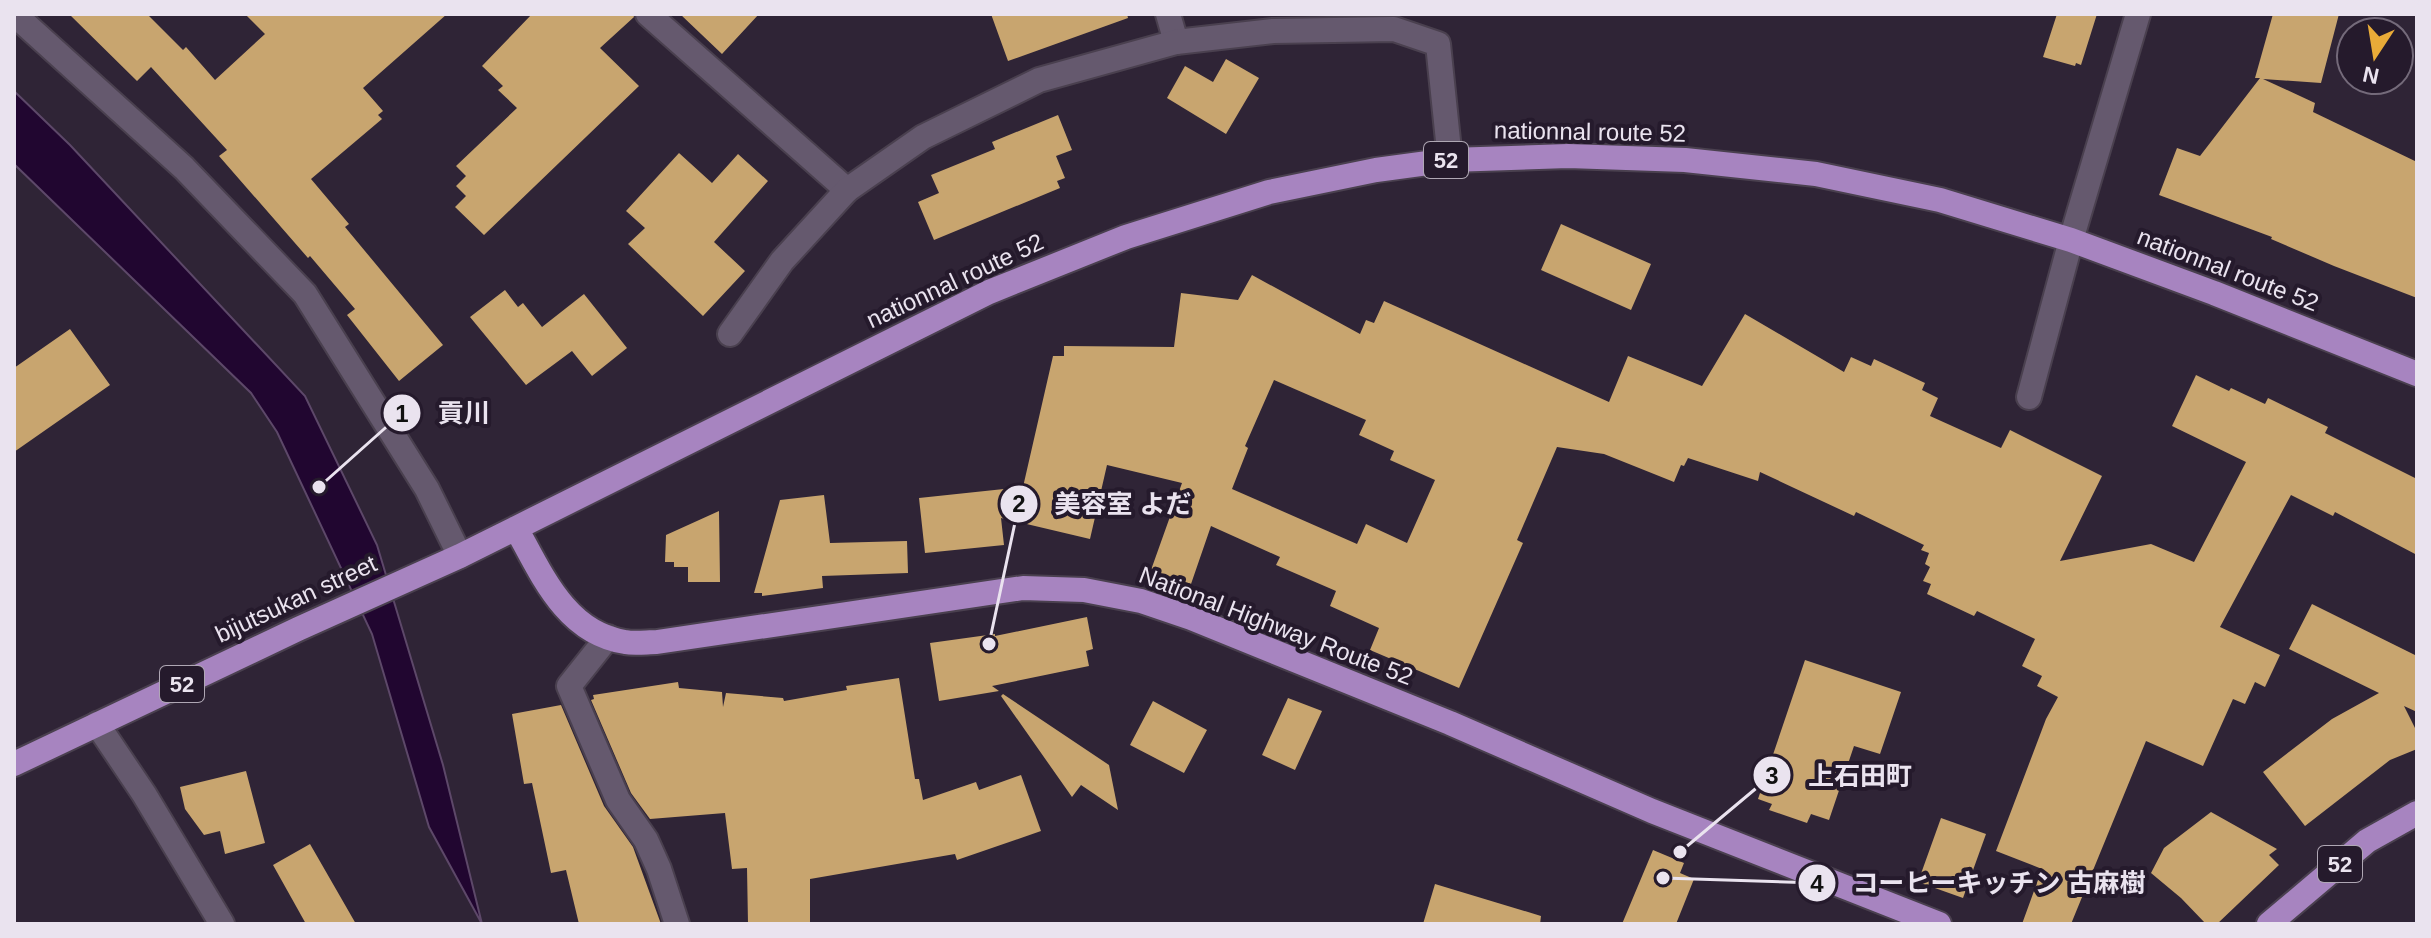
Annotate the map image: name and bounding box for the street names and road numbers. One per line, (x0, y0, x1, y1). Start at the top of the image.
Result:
street label: nationnal route 52 (1494, 116, 1686, 147)
road number: 52 (1424, 142, 1468, 178)
street label: nationnal route 52 (2134, 222, 2323, 317)
street label: nationnal route 52 (862, 228, 1048, 333)
street label: bijutsukan street (211, 549, 381, 648)
street label: National Highway Route 52 (1136, 561, 1417, 690)
road number: 52 (160, 666, 204, 702)
road number: 52 (2318, 846, 2362, 882)

